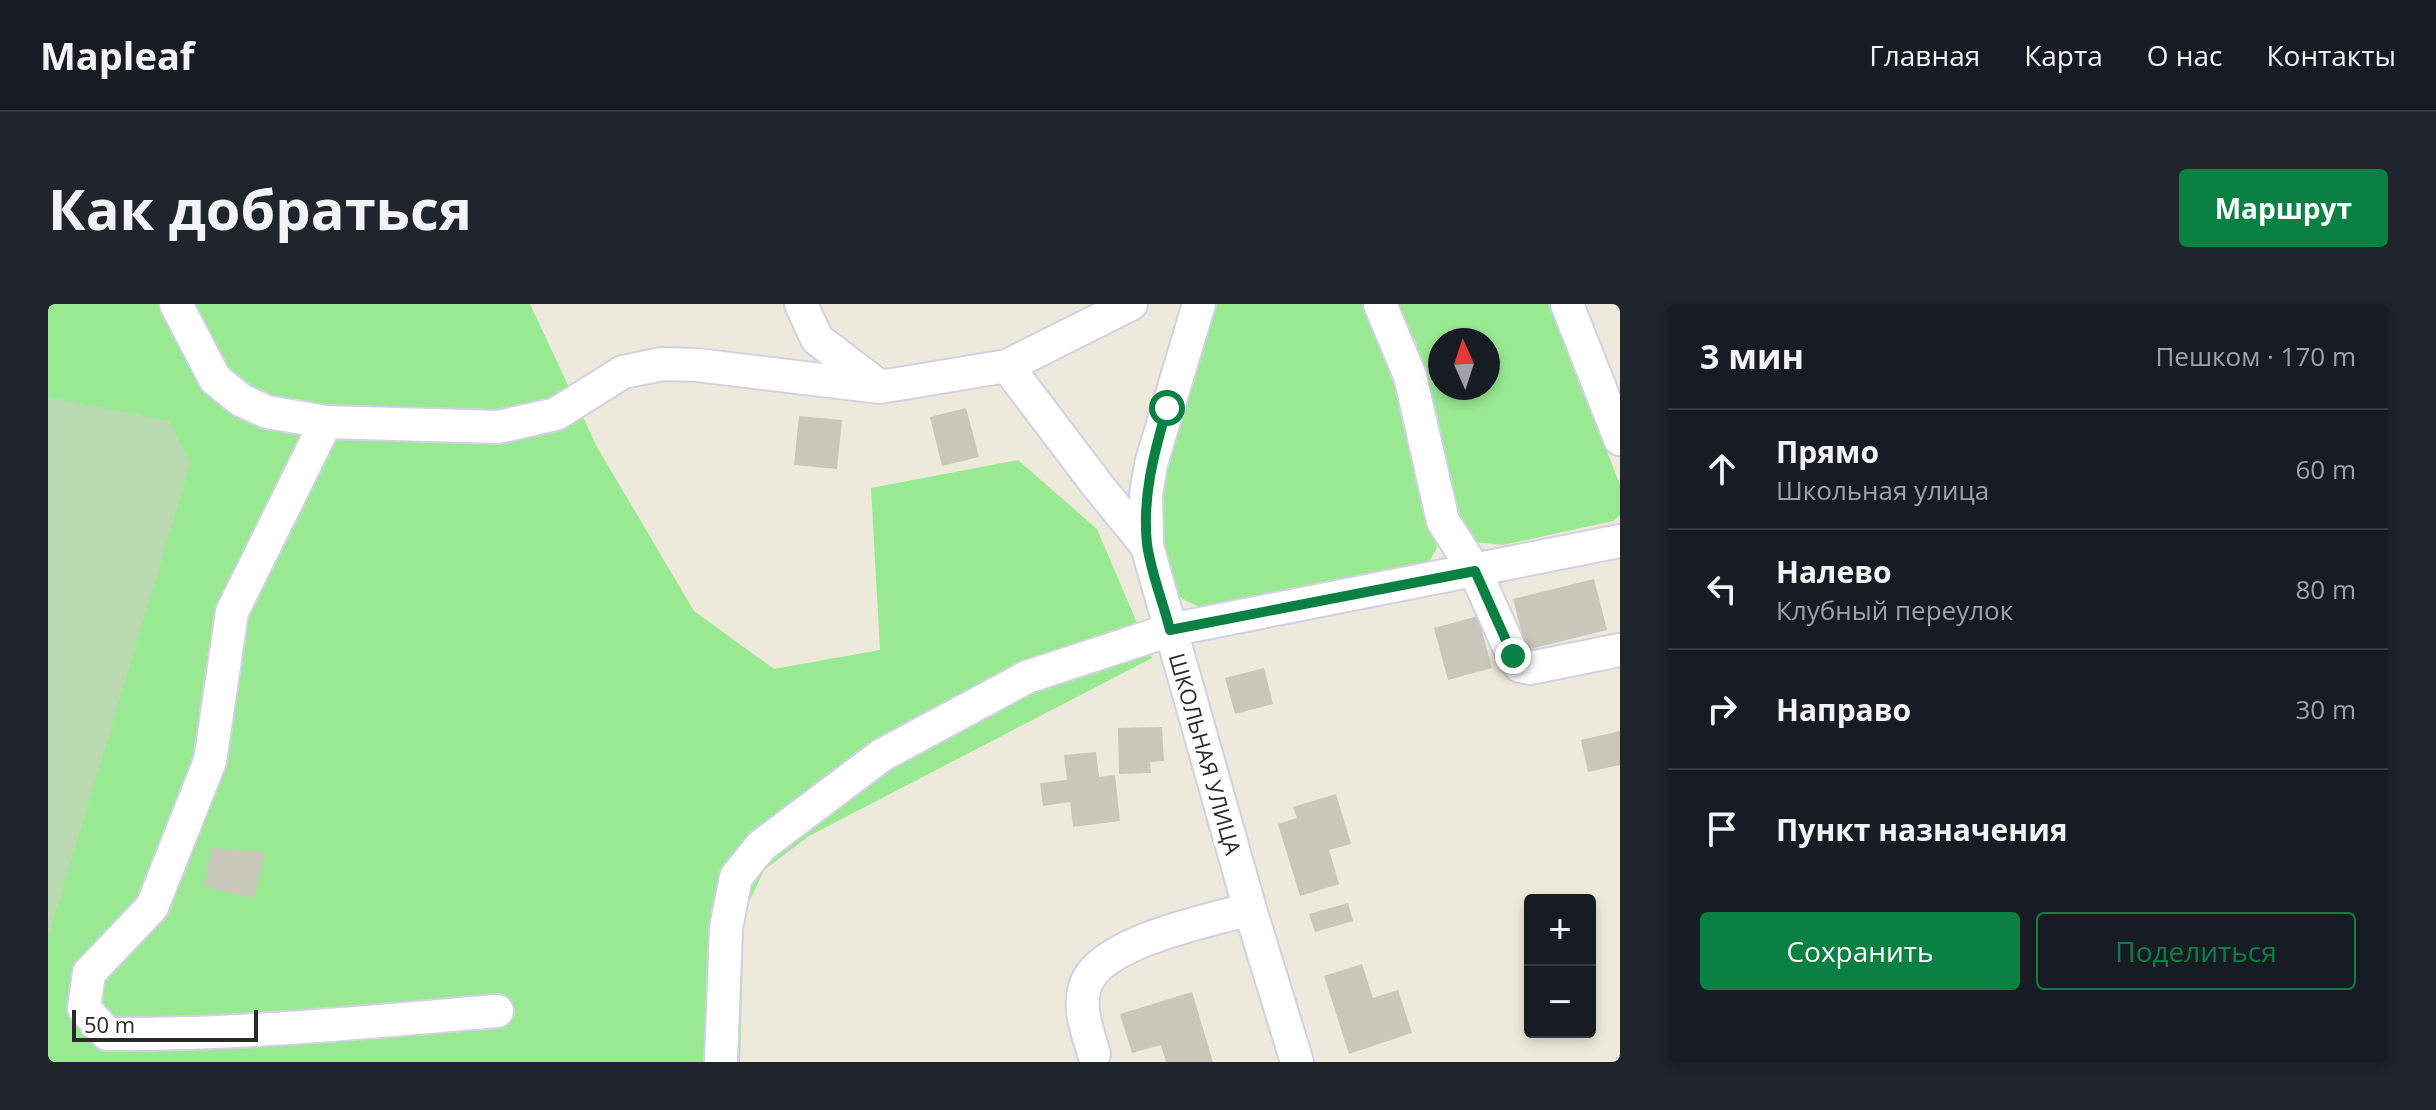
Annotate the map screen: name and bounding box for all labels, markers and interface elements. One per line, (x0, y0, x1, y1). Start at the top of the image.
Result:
text: Mapleaf (40, 29, 195, 81)
text: Главная (1869, 36, 1980, 74)
text: Карта (2024, 36, 2103, 74)
text: О нас (2147, 36, 2222, 74)
text: Контакты (2266, 36, 2396, 74)
button: Маршрут (2179, 169, 2388, 247)
text: Как добраться (48, 170, 472, 246)
north arrow (1428, 328, 1500, 400)
text: 3 мин (1700, 333, 1804, 379)
text: Пешком · 170 m (2155, 338, 2356, 374)
route start (1149, 390, 1185, 426)
text: Прямо (1776, 431, 1879, 472)
icon: ahead (1700, 447, 1744, 491)
text: 60 m (2295, 451, 2356, 487)
text: Школьная улица (1776, 472, 1989, 508)
text: Налево (1776, 551, 1892, 592)
icon: left (1700, 567, 1744, 611)
text: 80 m (2295, 571, 2356, 607)
text: Клубный переулок (1776, 592, 2013, 628)
route end (1495, 638, 1531, 674)
street label: ШКОЛЬНАЯ УЛИЦА (1163, 649, 1249, 858)
icon: right (1700, 687, 1744, 731)
text: Направо (1776, 689, 1911, 730)
text: 30 m (2295, 691, 2356, 727)
icon: arrive (1700, 807, 1744, 851)
text: Пункт назначения (1776, 809, 2068, 850)
map controls (1524, 894, 1596, 1038)
button: + (1524, 894, 1596, 966)
button: Сохранить (1700, 912, 2020, 990)
button: Поделиться (2036, 912, 2356, 990)
button: − (1524, 966, 1596, 1038)
scale bar (72, 1006, 258, 1042)
text: 50 m (84, 1009, 135, 1039)

